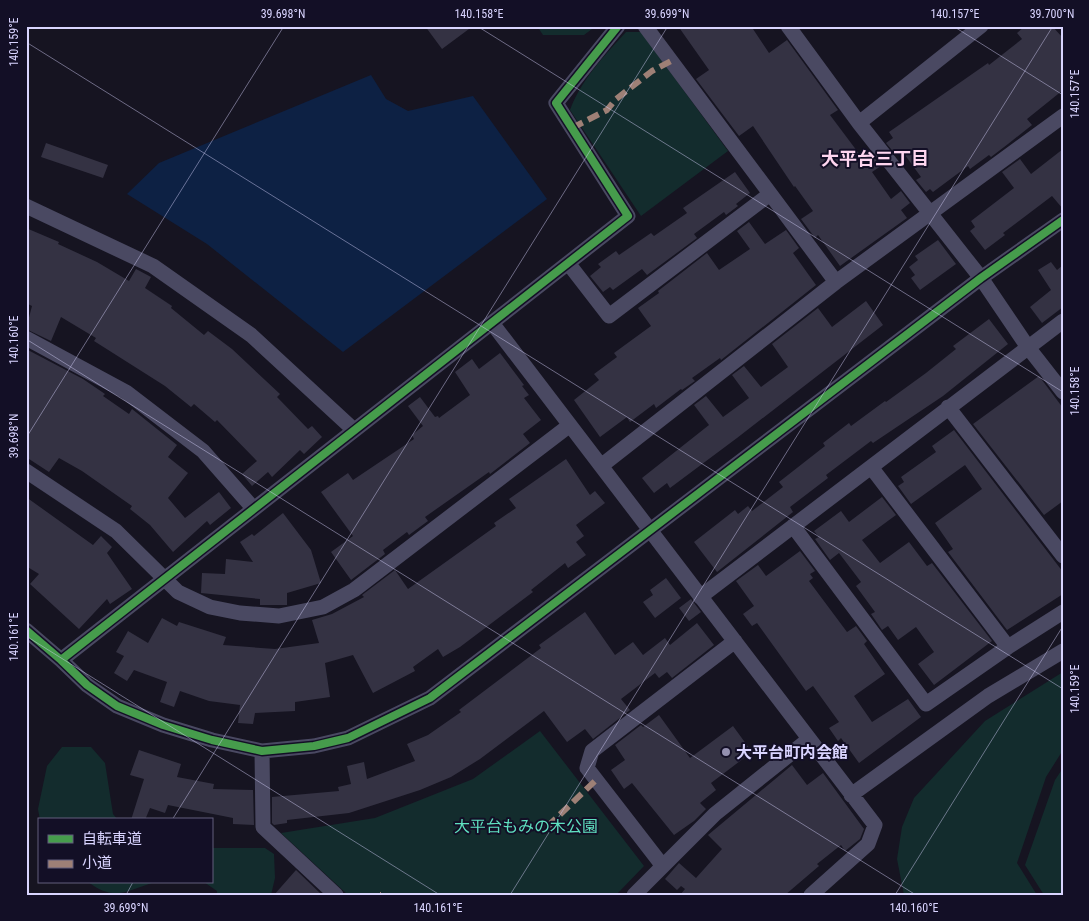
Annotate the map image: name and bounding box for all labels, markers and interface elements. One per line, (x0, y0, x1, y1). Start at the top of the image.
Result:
text: 39.698°N (261, 7, 305, 21)
text: 140.158°E (454, 7, 504, 21)
text: 39.699°N (645, 7, 689, 21)
text: 140.157°E (930, 7, 980, 21)
text: 39.700°N (1030, 7, 1074, 21)
text: 140.159°E (7, 17, 21, 67)
text: 140.157°E (1068, 69, 1082, 119)
district label: 大平台三丁目 (821, 148, 929, 169)
text: 140.160°E (7, 315, 21, 365)
text: 140.158°E (1068, 366, 1082, 416)
text: 39.698°N (7, 414, 21, 458)
text: 140.161°E (7, 612, 21, 662)
text: 140.159°E (1068, 664, 1082, 714)
place label: 大平台町内会館 (736, 743, 848, 762)
marker: 大平台町内会館 (720, 746, 732, 758)
park label: 大平台もみの木公園 (454, 817, 598, 836)
legend (38, 818, 212, 884)
text: 自転車道 (82, 830, 142, 848)
text: 小道 (82, 854, 112, 872)
text: 39.699°N (104, 901, 148, 915)
text: 140.161°E (413, 901, 463, 915)
text: 140.160°E (889, 901, 939, 915)

